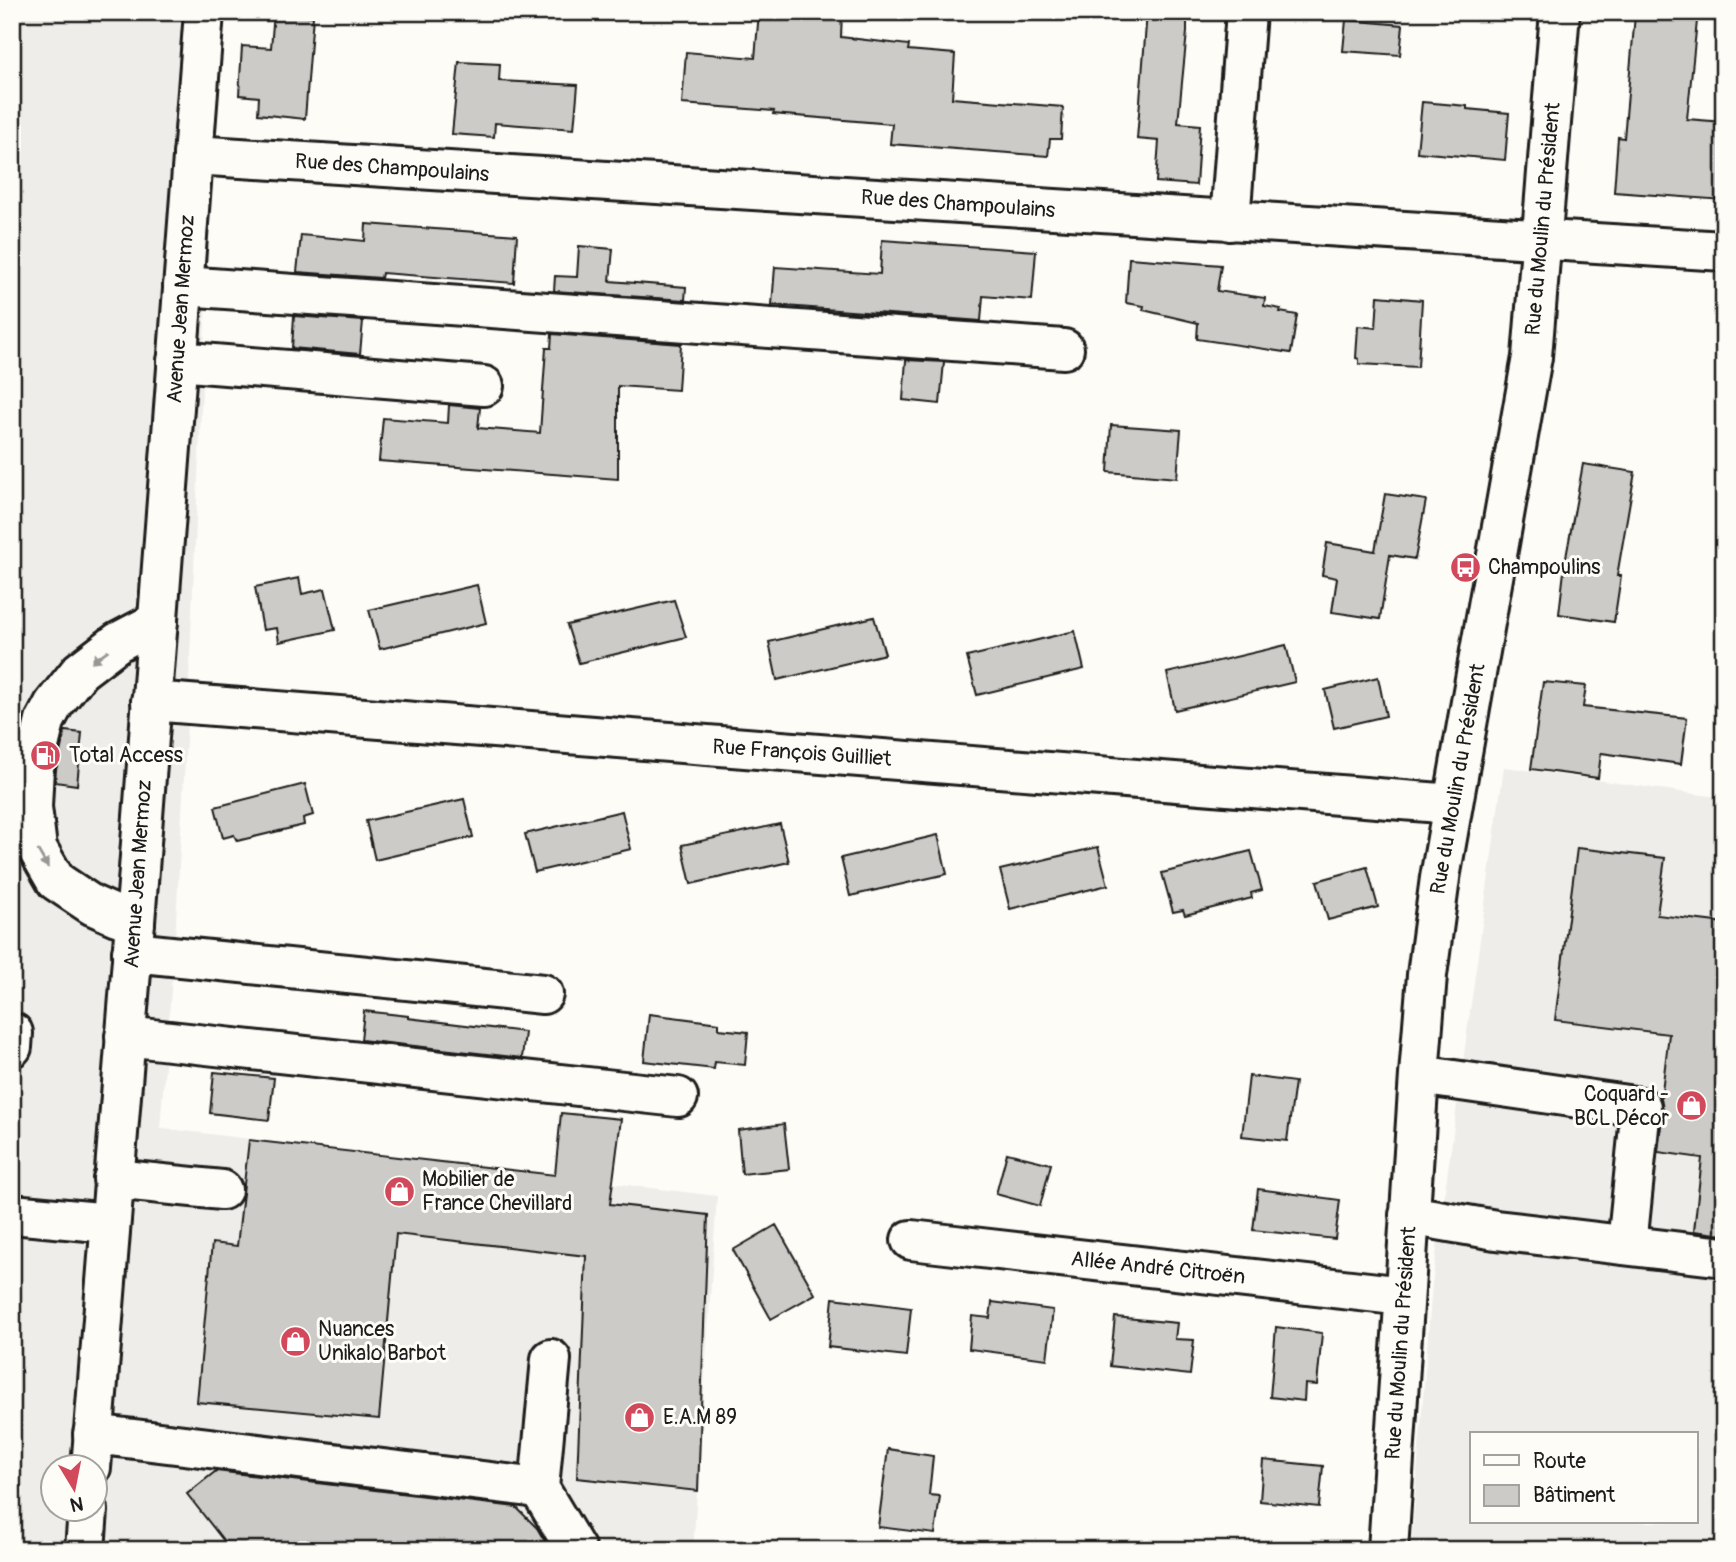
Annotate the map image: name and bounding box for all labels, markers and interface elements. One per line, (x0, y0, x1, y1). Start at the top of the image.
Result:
street label: Rue du Moulin du Président (1519, 101, 1567, 337)
street label: Rue des Champoulains (294, 148, 491, 188)
street label: Rue des Champoulains (860, 184, 1057, 224)
street label: Avenue Jean Mermoz (161, 214, 201, 404)
bus stop icon: Champoulins (1448, 550, 1482, 584)
place label: Champoulins (1488, 554, 1601, 581)
one-way arrow (91, 649, 109, 664)
street label: Rue du Moulin du Président (1424, 661, 1492, 897)
street label: Rue François Guilliet (712, 733, 893, 773)
fuel station icon: Total Access (29, 738, 63, 772)
place label: Total Access (69, 742, 183, 769)
street label: Avenue Jean Mermoz (118, 779, 158, 969)
one-way arrow (37, 850, 49, 869)
place label: Coquard - BCL Décor (1574, 1081, 1669, 1132)
shop icon: Coquard - BCL Décor (1675, 1089, 1709, 1123)
place label: Mobilier de France Chevillard (422, 1166, 572, 1217)
shop icon: Mobilier de France Chevillard (382, 1174, 416, 1208)
street label: Rue du Moulin du Président (1379, 1225, 1423, 1461)
street label: Allée André Citroën (1069, 1245, 1247, 1291)
place label: Nuances Unikalo Barbot (318, 1316, 447, 1367)
shop icon: Nuances Unikalo Barbot (278, 1324, 312, 1358)
shop icon: E.A.M 89 (623, 1400, 657, 1434)
place label: E.A.M 89 (663, 1404, 737, 1431)
legend (1470, 1432, 1698, 1524)
text: Route (1533, 1448, 1586, 1475)
north arrow (38, 1454, 108, 1524)
text: Bâtiment (1533, 1482, 1616, 1509)
text: N (68, 1491, 85, 1517)

